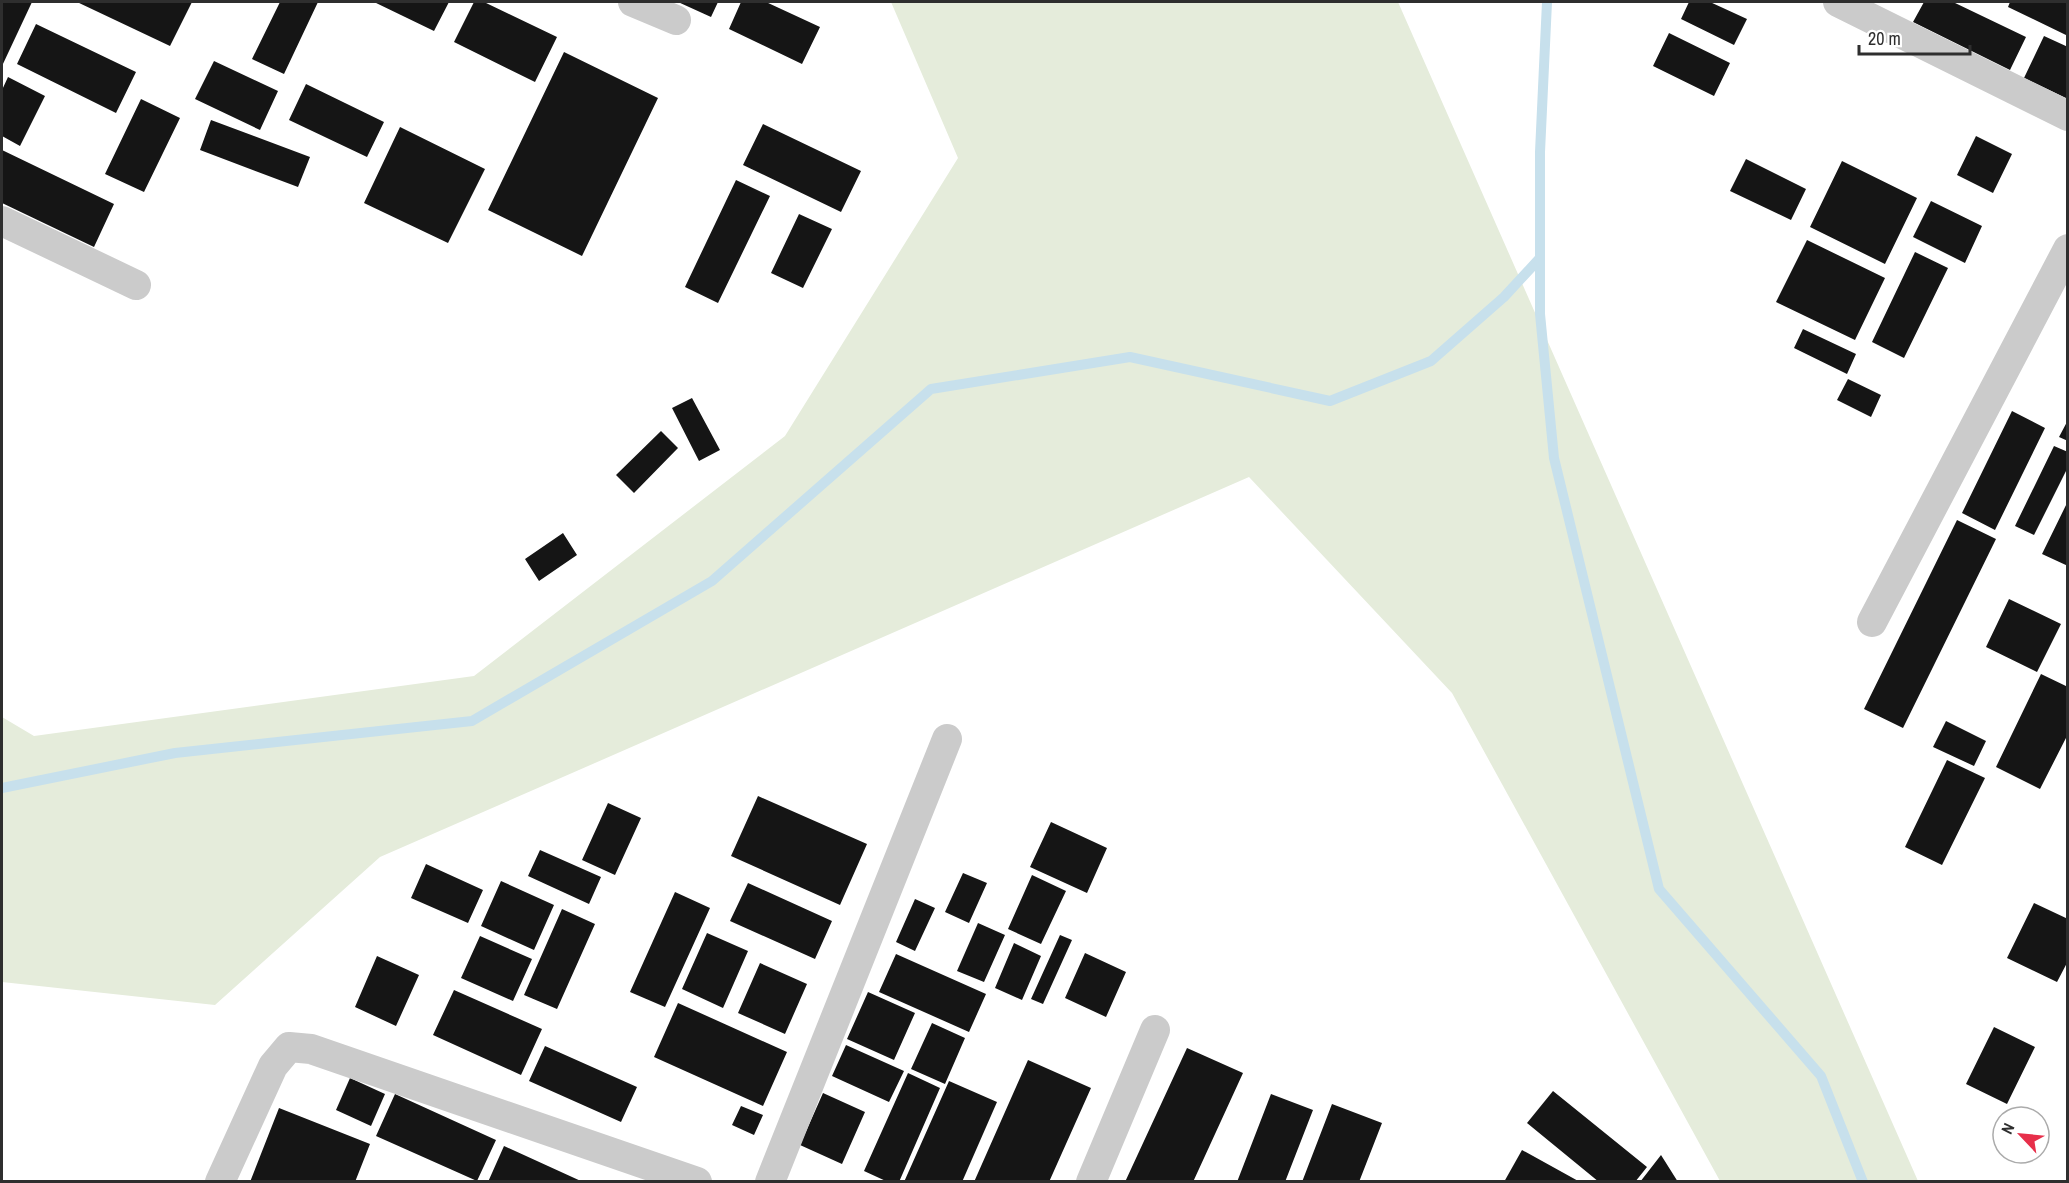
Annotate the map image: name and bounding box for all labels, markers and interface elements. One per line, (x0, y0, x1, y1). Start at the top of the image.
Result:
scale bar (1859, 18, 1970, 56)
text: 20 m (1868, 26, 1901, 51)
north arrow (1991, 1105, 2051, 1165)
text: N (1996, 1119, 2019, 1138)

